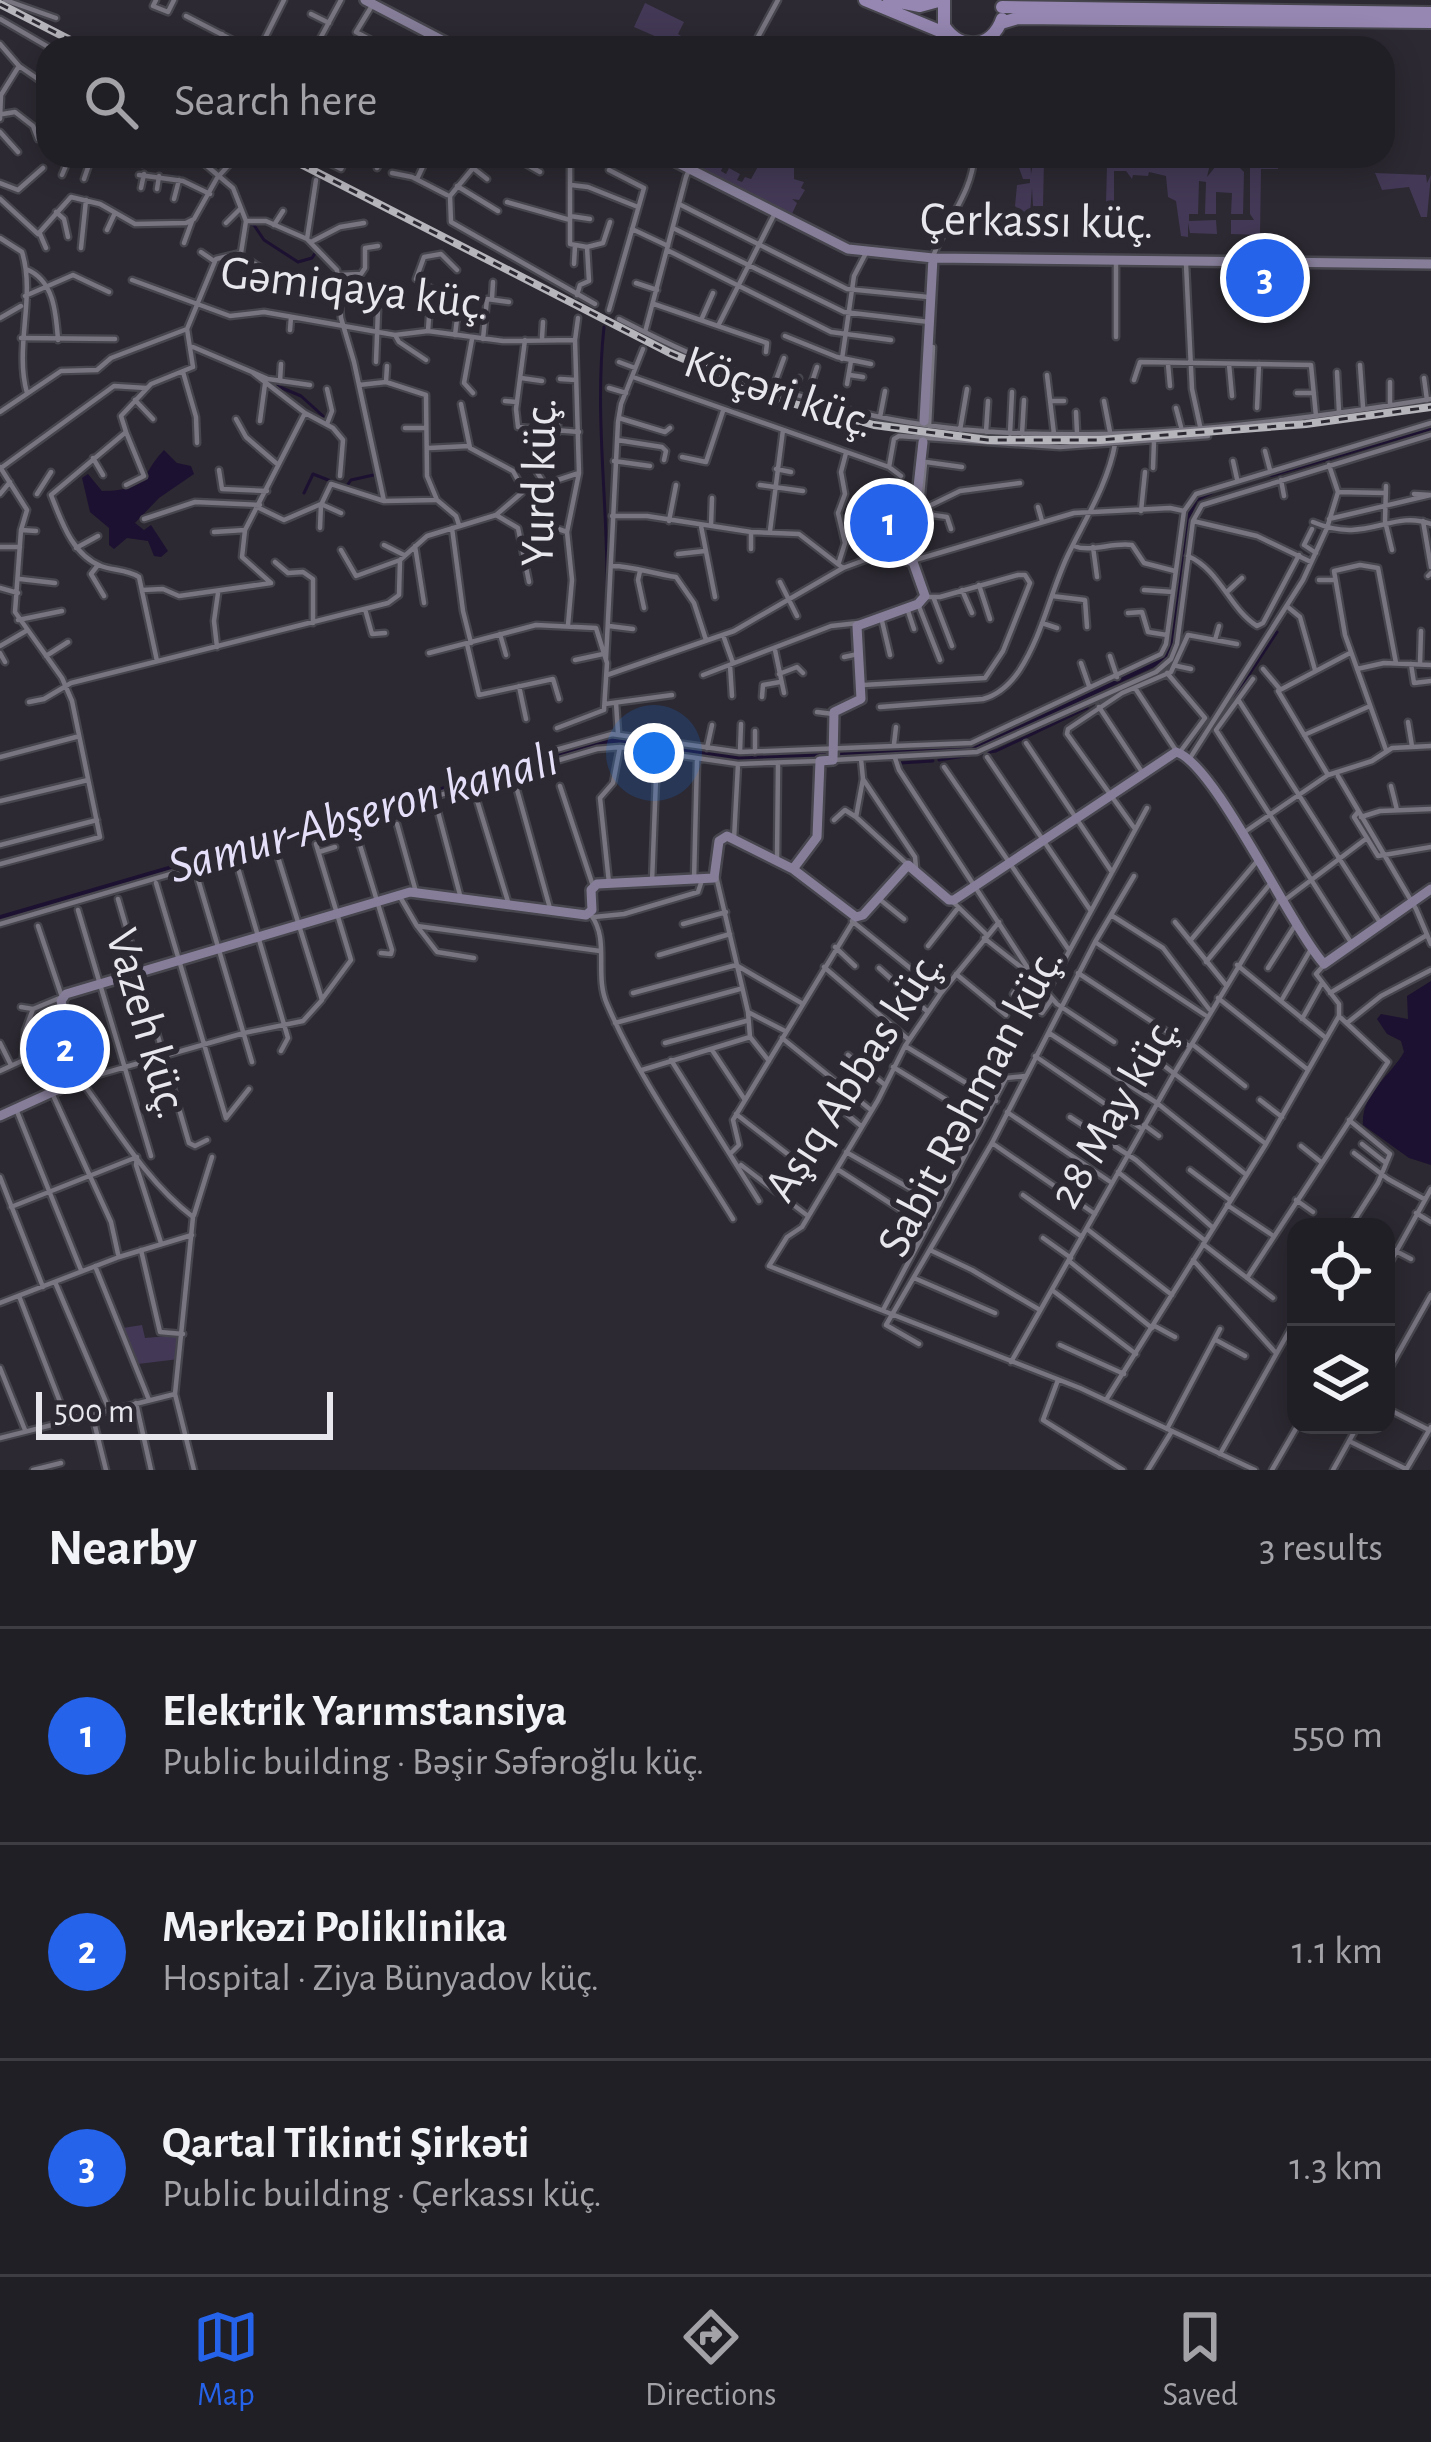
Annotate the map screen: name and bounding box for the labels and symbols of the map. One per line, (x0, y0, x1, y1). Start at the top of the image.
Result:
street label: Çerkassı küç. (920, 196, 1154, 248)
pin: 3 (1226, 233, 1304, 323)
street label: Gəmiqaya küç. (218, 249, 492, 329)
street label: Köçəri küç. (678, 338, 880, 448)
street label: Yurd küç. (515, 397, 565, 567)
pin: 1 (850, 478, 928, 568)
your location (624, 723, 684, 783)
water label: Samur-Abşeron kanalı (163, 733, 563, 893)
street label: Vazeh küç. (96, 924, 196, 1124)
street label: Sabit Rəhman küç. (869, 939, 1073, 1265)
street label: Aşıq Abbas küç. (756, 942, 954, 1210)
pin: 2 (26, 1004, 104, 1094)
street label: 28 May küç. (1041, 1007, 1189, 1217)
scale bar (36, 1386, 333, 1439)

